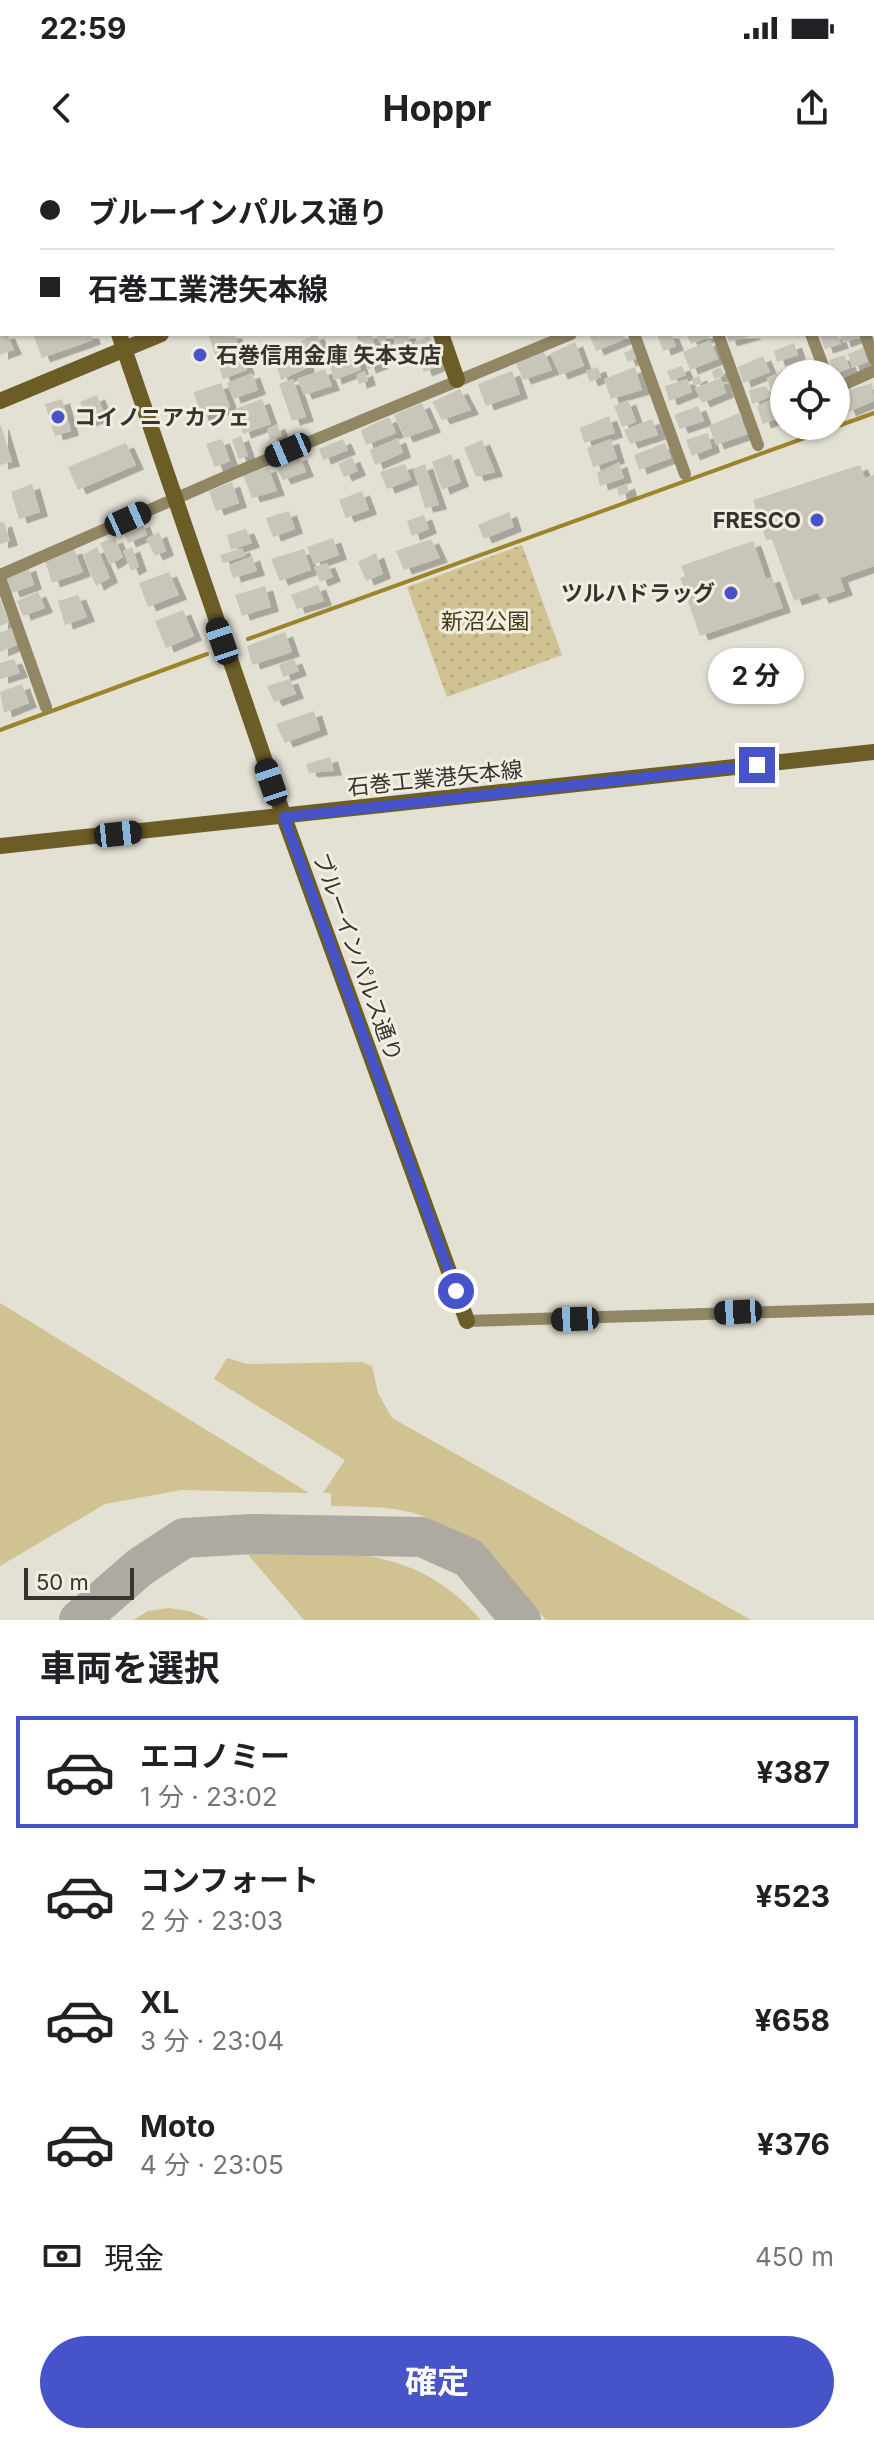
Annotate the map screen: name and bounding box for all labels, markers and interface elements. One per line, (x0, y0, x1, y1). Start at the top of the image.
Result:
text: 22:59 (40, 10, 126, 46)
icon: back (40, 86, 84, 130)
text: Hoppr (382, 86, 492, 130)
icon: share (790, 86, 834, 130)
text: ブルーインパルス通り (88, 194, 388, 230)
text: 石巻工業港矢本線 (88, 271, 328, 307)
place label: 石巻信用金庫 矢本支店 (216, 342, 441, 368)
marker: 石巻信用金庫 矢本支店 (191, 346, 209, 364)
map controls (770, 360, 850, 440)
button: locate (770, 360, 850, 440)
place label: コイノニアカフェ (74, 404, 250, 430)
marker: コイノニアカフェ (49, 408, 67, 426)
car (261, 430, 315, 470)
car (101, 498, 155, 540)
place label: FRESCO (713, 507, 801, 533)
marker: FRESCO (808, 511, 826, 529)
place label: ツルハドラッグ (561, 580, 715, 606)
marker: ツルハドラッグ (722, 584, 740, 602)
park label: 新沼公園 (441, 608, 529, 634)
car (203, 614, 241, 668)
callout: 2 分 (709, 649, 805, 705)
text: 2 分 (732, 660, 780, 691)
route end (739, 747, 775, 783)
car (252, 755, 290, 809)
street label: 石巻工業港矢本線 (346, 756, 524, 800)
car (93, 820, 143, 848)
street label: ブルーインパルス通り (308, 849, 408, 1065)
route start (438, 1273, 474, 1309)
car (713, 1299, 763, 1325)
car (551, 1306, 599, 1332)
scale bar (24, 1564, 134, 1600)
text: 50 m (36, 1569, 89, 1595)
text: 車両を選択 (40, 1646, 220, 1690)
icon: car (44, 1736, 116, 1808)
text: エコノミー (140, 1738, 290, 1774)
text: ¥387 (757, 1754, 830, 1790)
text: 1 分 · 23:02 (140, 1781, 278, 1812)
icon: car (44, 1860, 116, 1932)
text: コンフォート (140, 1862, 319, 1898)
text: ¥523 (755, 1878, 830, 1914)
text: 2 分 · 23:03 (140, 1905, 283, 1936)
icon: car (44, 1984, 116, 2056)
text: XL (140, 1984, 179, 2020)
text: ¥658 (755, 2002, 830, 2038)
text: 3 分 · 23:04 (140, 2025, 284, 2056)
icon: car (44, 2108, 116, 2180)
text: Moto (140, 2108, 215, 2144)
text: ¥376 (757, 2126, 830, 2162)
text: 4 分 · 23:05 (140, 2149, 284, 2180)
icon: cash (40, 2234, 84, 2278)
text: 現金 (104, 2240, 164, 2276)
text: 450 m (755, 2241, 834, 2272)
button: 確定 (40, 2336, 834, 2428)

